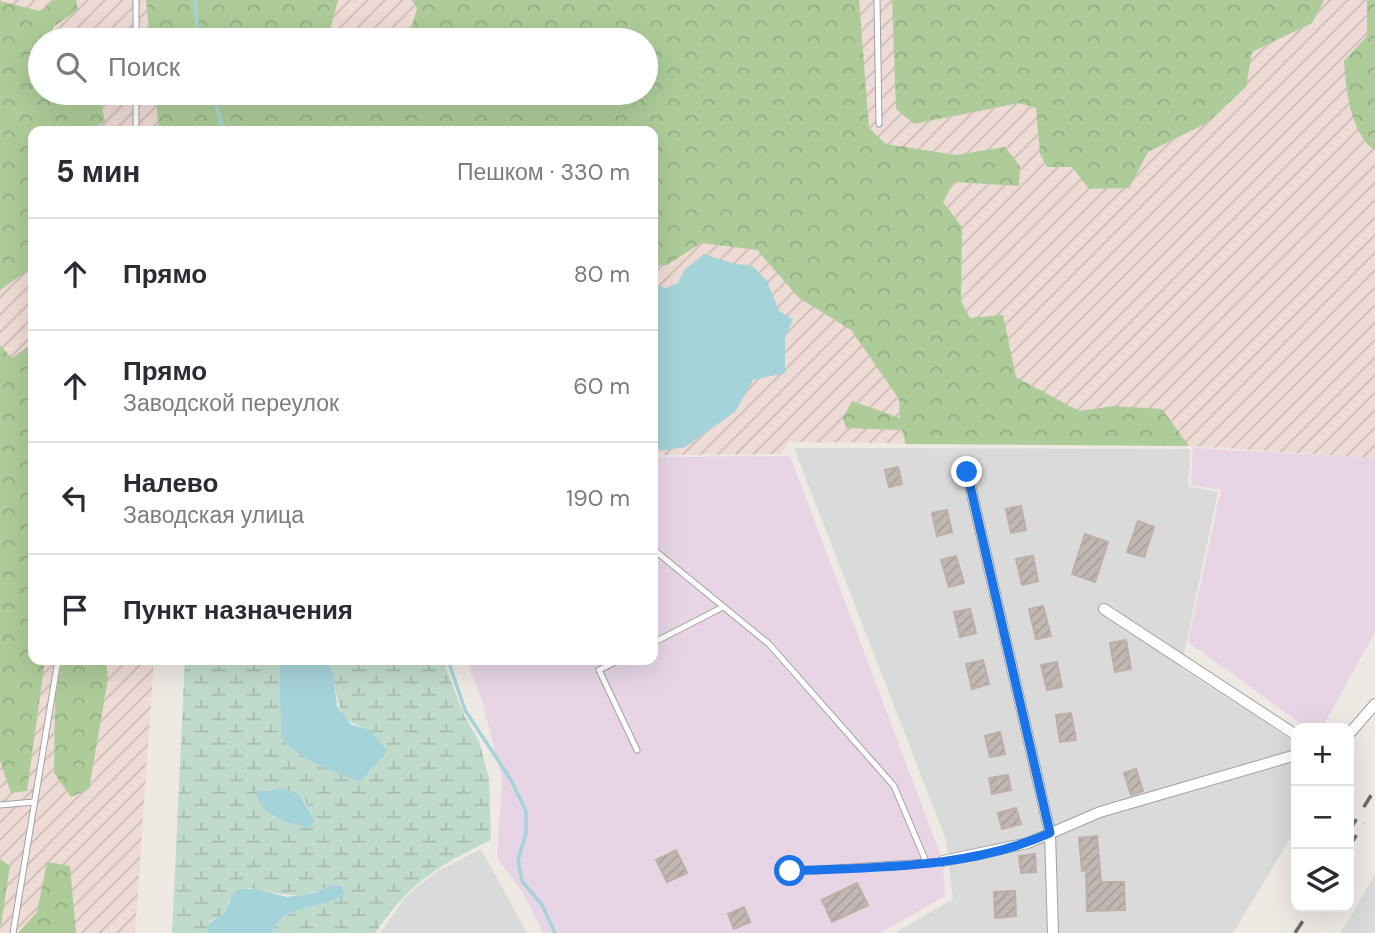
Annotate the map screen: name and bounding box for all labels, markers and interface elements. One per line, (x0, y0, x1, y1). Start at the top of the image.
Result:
search box (28, 28, 658, 105)
icon: search (52, 48, 90, 86)
text: Поиск (108, 50, 180, 84)
text: 5 мин (56, 152, 140, 191)
text: Пешком · 330 m (457, 157, 630, 187)
icon: ahead (56, 255, 94, 293)
text: Прямо (123, 257, 207, 291)
text: 80 m (574, 259, 630, 289)
text: Прямо (123, 354, 207, 388)
icon: ahead (56, 367, 94, 405)
text: 60 m (573, 371, 630, 401)
text: Заводской переулок (123, 388, 339, 418)
route end (951, 456, 982, 487)
text: Налево (123, 466, 218, 500)
icon: left (56, 479, 94, 517)
text: 190 m (566, 483, 630, 513)
text: Заводская улица (123, 500, 304, 530)
icon: arrive (56, 591, 94, 629)
text: Пункт назначения (123, 593, 353, 627)
map controls (1291, 723, 1354, 912)
button: + (1291, 723, 1354, 786)
button: − (1291, 786, 1354, 849)
button: layers (1291, 849, 1354, 912)
route start (774, 855, 805, 886)

